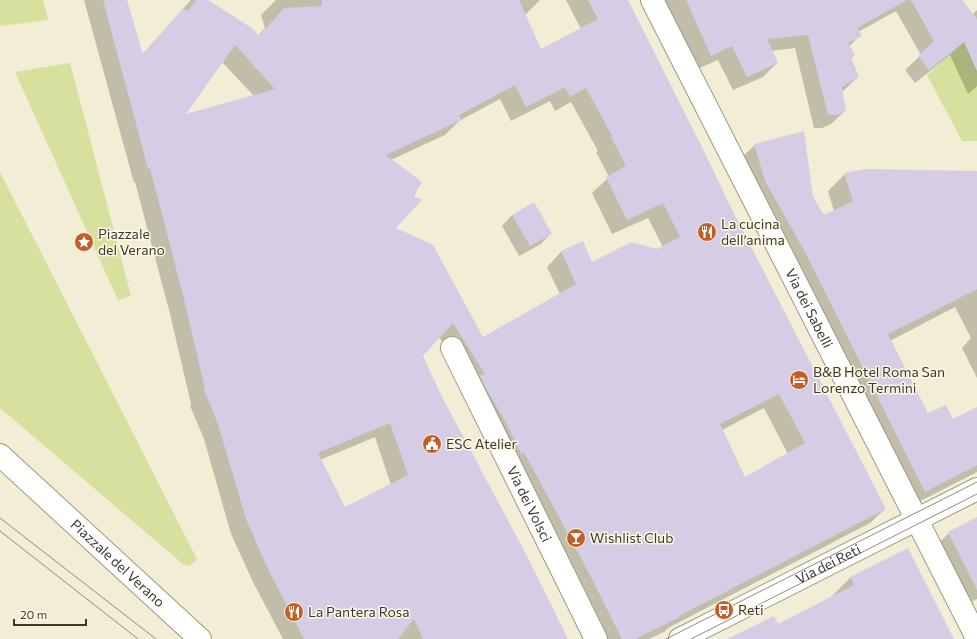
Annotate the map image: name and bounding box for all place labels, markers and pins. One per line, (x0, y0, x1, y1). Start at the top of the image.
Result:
place label: La cucina dell’anima (721, 215, 785, 248)
restaurant icon: La cucina dell’anima (696, 221, 718, 243)
place label: Piazzale del Verano (98, 225, 165, 258)
place icon: Piazzale del Verano (73, 231, 95, 253)
place label: B&B Hotel Roma San Lorenzo Termini (813, 363, 945, 396)
hotel icon: B&B Hotel Roma San Lorenzo Termini (788, 369, 810, 391)
public building icon: ESC Atelier (421, 433, 443, 455)
place label: ESC Atelier (446, 435, 517, 452)
bar icon: Wishlist Club (565, 527, 587, 549)
place label: Wishlist Club (590, 529, 673, 546)
bus stop icon: Reti (713, 599, 735, 621)
restaurant icon: La Pantera Rosa (283, 601, 305, 623)
place label: Reti (738, 601, 764, 618)
place label: La Pantera Rosa (308, 603, 409, 620)

